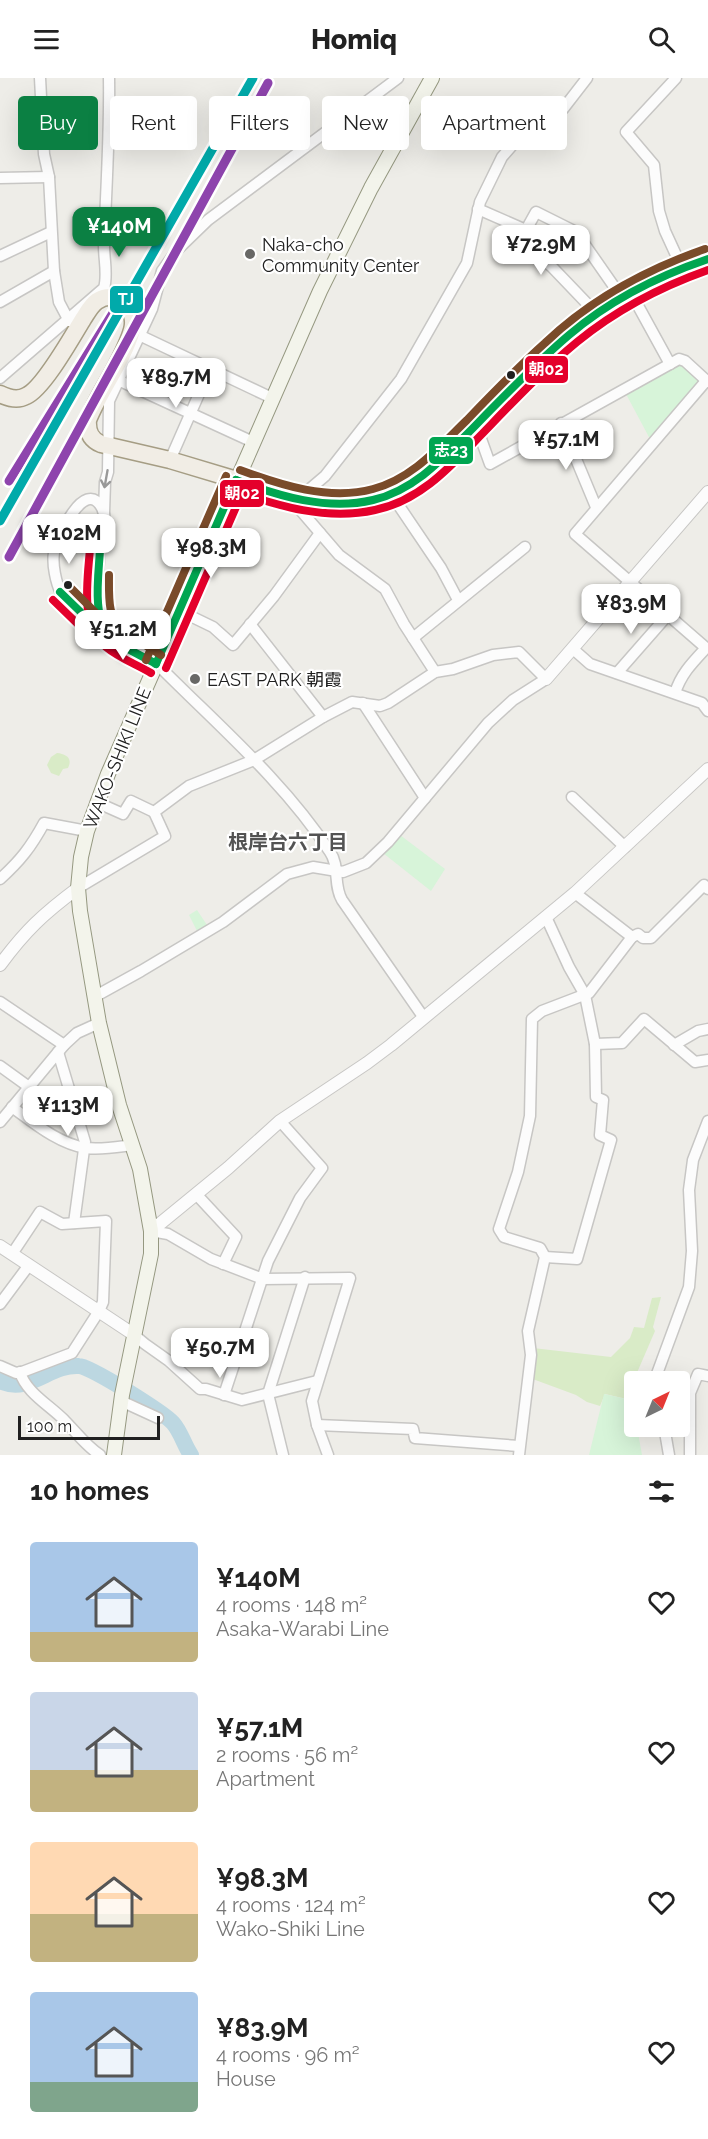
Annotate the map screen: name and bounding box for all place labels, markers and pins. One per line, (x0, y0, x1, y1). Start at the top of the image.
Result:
pin: ¥140M (77, 207, 161, 258)
pin: ¥72.9M (492, 225, 590, 276)
place label: Naka-cho Community Center (262, 234, 420, 276)
marker: Naka-cho Community Center (243, 247, 257, 261)
pin: ¥89.7M (127, 358, 225, 409)
unlabelled marker (505, 369, 517, 381)
pin: ¥57.1M (517, 420, 615, 471)
pin: ¥102M (27, 514, 111, 565)
pin: ¥98.3M (162, 528, 260, 579)
unlabelled marker (62, 579, 74, 591)
pin: ¥83.9M (582, 584, 680, 635)
pin: ¥51.2M (74, 610, 172, 661)
place label: EAST PARK 朝霞 (207, 669, 342, 690)
marker: EAST PARK 朝霞 (188, 672, 202, 686)
pin: ¥113M (26, 1086, 110, 1137)
pin: ¥50.7M (171, 1328, 269, 1379)

